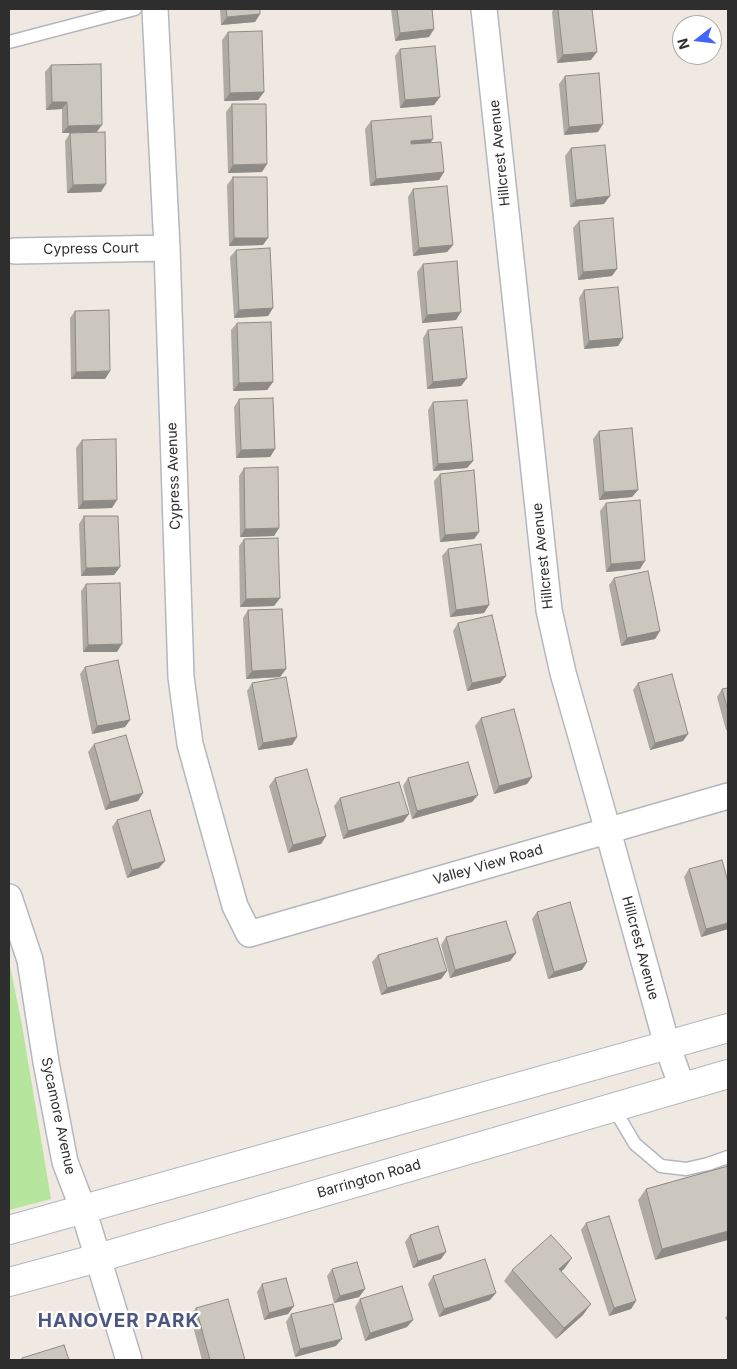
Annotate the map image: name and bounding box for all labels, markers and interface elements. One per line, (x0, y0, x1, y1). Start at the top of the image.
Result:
north arrow (672, 15, 722, 65)
text: N (673, 37, 693, 51)
street label: Hillcrest Avenue (486, 99, 514, 207)
street label: Cypress Court (43, 240, 139, 258)
street label: Cypress Avenue (164, 422, 184, 530)
street label: Hillcrest Avenue (529, 502, 557, 610)
street label: Valley View Road (431, 841, 545, 889)
street label: Hillcrest Avenue (618, 894, 662, 1002)
street label: Sycamore Avenue (37, 1056, 79, 1176)
street label: Barrington Road (315, 1156, 423, 1202)
district label: HANOVER PARK (36, 1310, 202, 1332)

